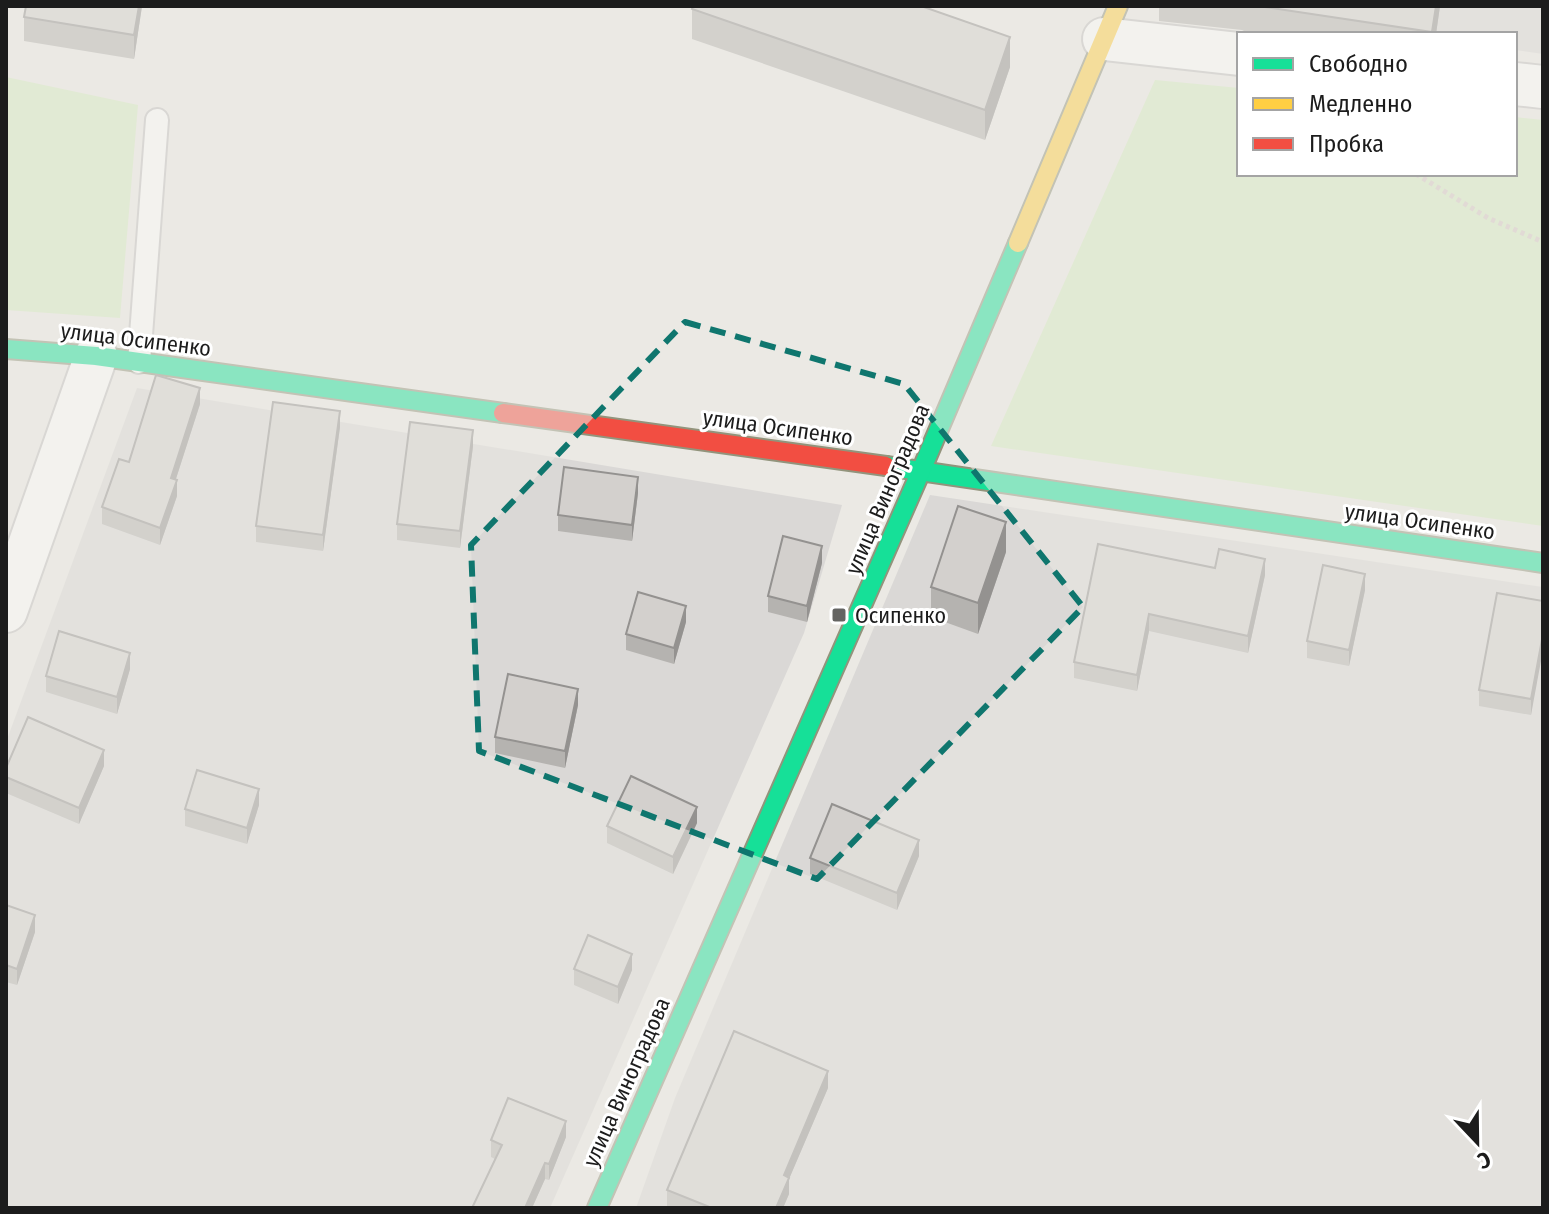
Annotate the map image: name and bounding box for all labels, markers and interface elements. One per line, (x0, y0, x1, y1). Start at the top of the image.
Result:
legend (1237, 32, 1517, 176)
text: Свободно (1309, 50, 1408, 78)
text: Медленно (1309, 90, 1412, 118)
text: Пробка (1309, 130, 1384, 158)
street label: улица Осипенко (59, 317, 213, 362)
street label: улица Виноградова (839, 400, 936, 578)
street label: улица Осипенко (701, 404, 855, 451)
street label: улица Осипенко (1343, 498, 1497, 545)
place label: Осипенко (855, 602, 946, 629)
marker: Осипенко (830, 606, 848, 624)
street label: улица Виноградова (577, 993, 676, 1171)
north arrow (1437, 1102, 1517, 1182)
text: С (1473, 1145, 1495, 1175)

